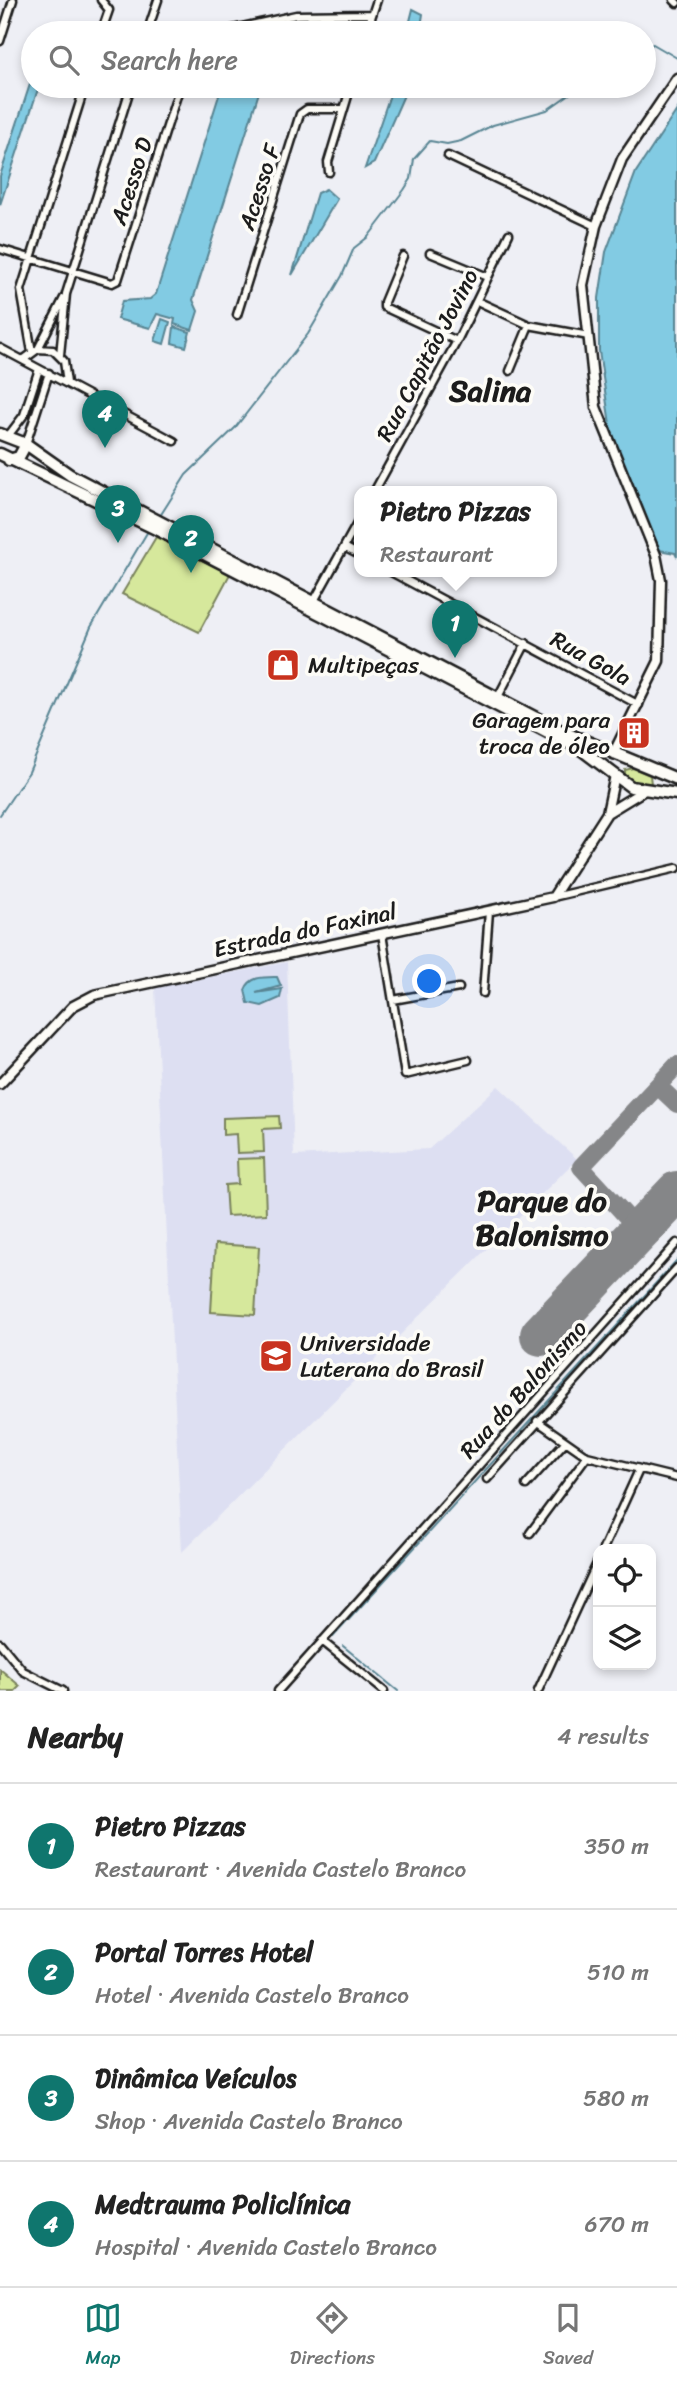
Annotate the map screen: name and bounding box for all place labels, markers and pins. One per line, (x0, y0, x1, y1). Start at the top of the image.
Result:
pin: 4 (82, 390, 128, 448)
pin: 3 (95, 485, 141, 543)
pin: 2 (168, 515, 214, 573)
pin: 1 (432, 600, 478, 658)
place label: Multipeças (308, 645, 419, 686)
shop icon: Multipeças (264, 646, 302, 684)
place label: Garagem para troca de óleo (472, 700, 610, 767)
building icon: Garagem para troca de óleo (615, 714, 653, 752)
place label: Universidade Luterana do Brasil (300, 1323, 484, 1390)
school or university icon: Universidade Luterana do Brasil (257, 1337, 295, 1375)

